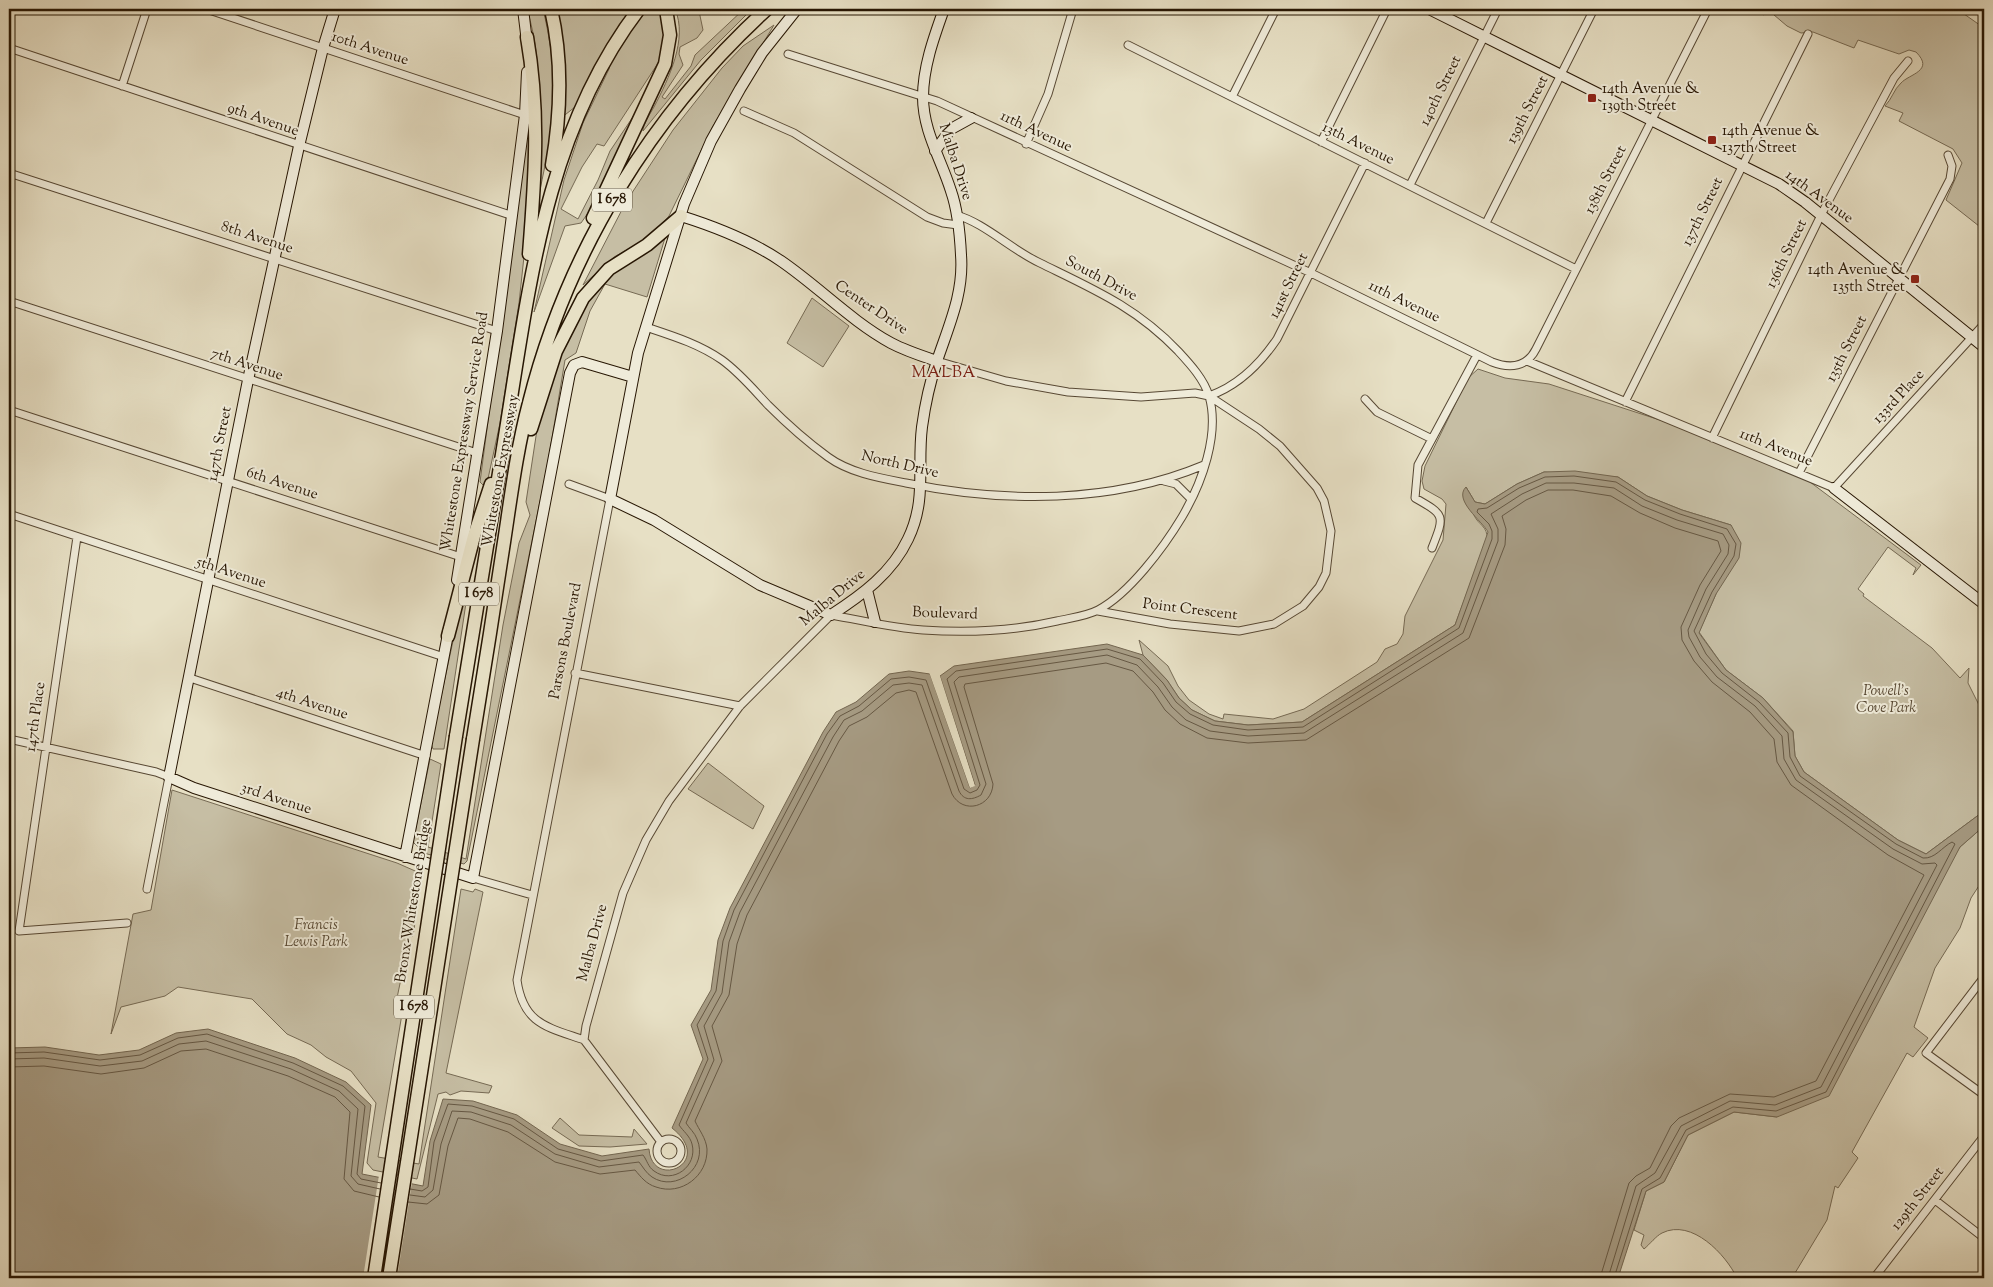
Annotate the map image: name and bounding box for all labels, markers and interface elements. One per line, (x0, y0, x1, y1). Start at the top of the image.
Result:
street label: 10th Avenue (329, 27, 411, 71)
street label: 140th Street (1415, 52, 1467, 130)
street label: 139th Street (1502, 72, 1554, 148)
place label: 14th Avenue & 139th Street (1602, 79, 1700, 117)
marker: 14th Avenue & 139th Street (1586, 92, 1598, 104)
street label: 9th Avenue (224, 98, 302, 142)
street label: 11th Avenue (996, 106, 1076, 158)
street label: 13th Avenue (1318, 117, 1398, 171)
street label: Malba Drive (933, 121, 977, 203)
place label: 14th Avenue & 137th Street (1722, 121, 1820, 159)
marker: 14th Avenue & 137th Street (1706, 134, 1718, 146)
street label: 138th Street (1580, 142, 1632, 218)
street label: 14th Avenue (1781, 165, 1857, 229)
street label: 137th Street (1677, 174, 1729, 250)
road number: I 678 (592, 188, 632, 212)
street label: 8th Avenue (218, 216, 296, 260)
street label: 136th Street (1761, 216, 1813, 292)
street label: 141st Street (1264, 250, 1314, 322)
street label: South Drive (1061, 251, 1141, 307)
place label: 14th Avenue & 135th Street (1808, 260, 1906, 298)
marker: 14th Avenue & 135th Street (1909, 273, 1921, 285)
street label: Center Drive (830, 276, 912, 340)
street label: 11th Avenue (1365, 276, 1443, 328)
street label: Whitestone Expressway Service Road (436, 310, 494, 553)
street label: 135th Street (1821, 312, 1873, 386)
street label: 7th Avenue (208, 343, 286, 387)
district label: MALBA (912, 362, 976, 385)
street label: 133rd Place (1868, 365, 1930, 429)
street label: Whitestone Expressway (477, 392, 525, 549)
street label: 147th Street (202, 405, 238, 483)
street label: 11th Avenue (1736, 424, 1816, 472)
street label: North Drive (859, 446, 941, 484)
street label: 6th Avenue (243, 462, 321, 506)
street label: 5th Avenue (192, 552, 269, 594)
street label: Malba Drive (796, 564, 870, 632)
street label: Parsons Boulevard (544, 580, 588, 701)
road number: I 678 (459, 582, 499, 606)
street label: Point Crescent (1141, 594, 1239, 626)
street label: Boulevard (912, 602, 979, 626)
street label: 147th Place (21, 681, 51, 753)
park label: Powell's Cove Park (1856, 681, 1916, 719)
street label: 4th Avenue (273, 682, 351, 726)
street label: 3rd Avenue (238, 778, 314, 820)
street label: Bronx-Whitestone Bridge (391, 818, 437, 984)
street label: Malba Drive (573, 902, 613, 984)
park label: Francis Lewis Park (284, 915, 348, 953)
road number: I 678 (394, 996, 434, 1019)
street label: 129th Street (1887, 1163, 1949, 1235)

